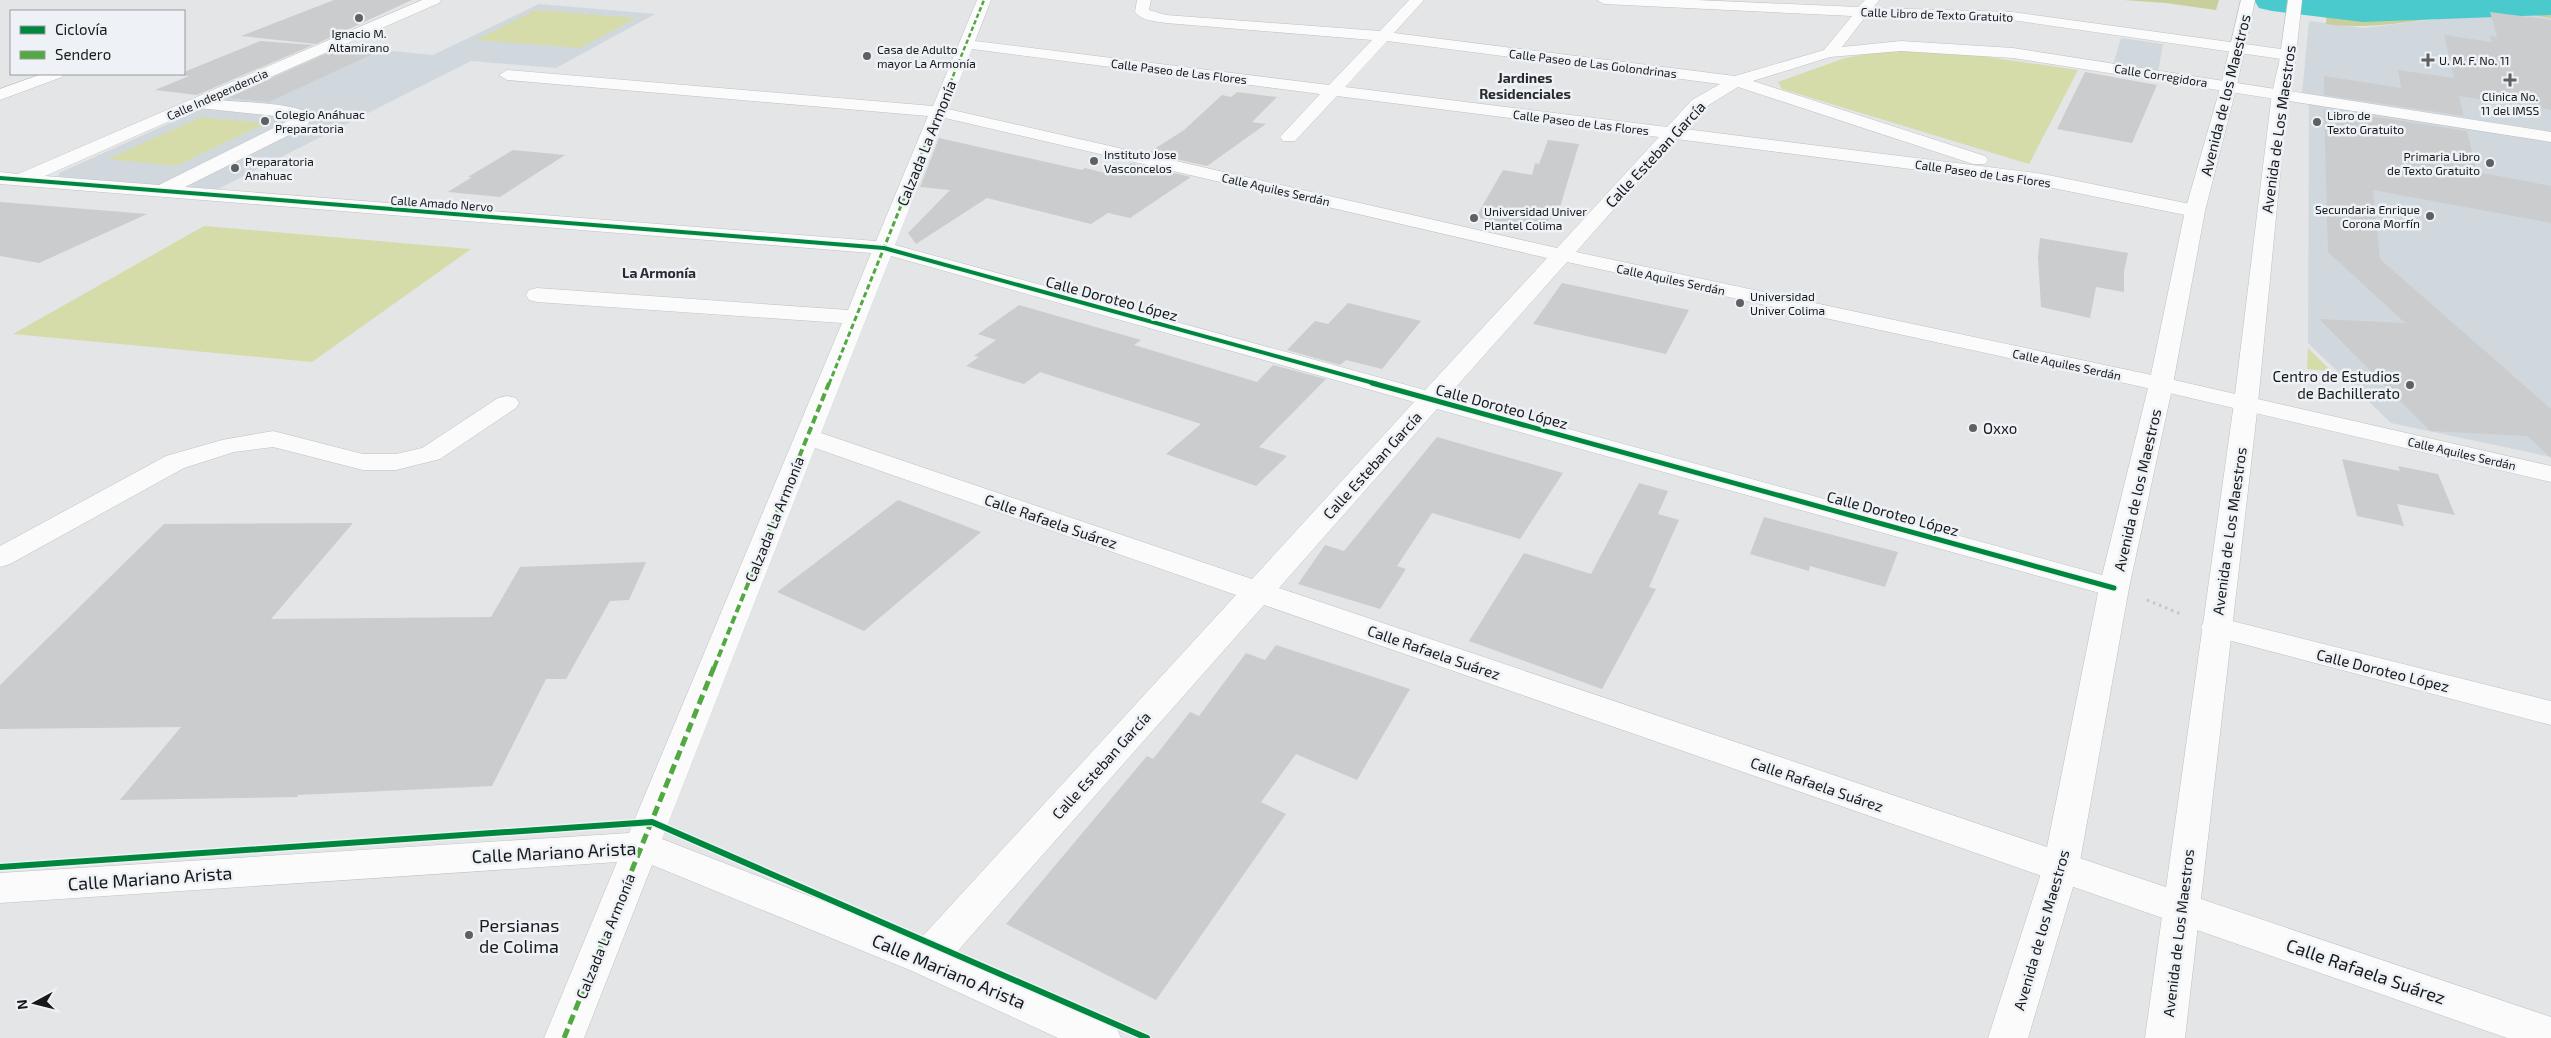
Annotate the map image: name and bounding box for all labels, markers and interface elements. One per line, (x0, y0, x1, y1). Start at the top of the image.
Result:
street label: Calle Libro de Texto Gratuito (1860, 4, 2014, 24)
legend (10, 10, 185, 75)
marker: Ignacio M. Altamirano (353, 12, 365, 24)
street label: Avenida de los Maestros (2196, 12, 2254, 178)
text: Ciclovía (55, 20, 107, 38)
place label: Ignacio M. Altamirano (329, 26, 390, 54)
place label: Casa de Adulto mayor La Armonía (877, 42, 976, 70)
street label: Avenida de Los Maestros (2257, 44, 2299, 214)
text: Sendero (55, 45, 111, 63)
street label: Calle Paseo de Las Golondrinas (1508, 46, 1678, 80)
marker: Casa de Adulto mayor La Armonía (861, 50, 873, 62)
marker: U. M. F. No. 11 (2421, 53, 2435, 67)
place label: U. M. F. No. 11 (2439, 53, 2509, 67)
street label: Calle Paseo de Las Flores (1110, 56, 1248, 86)
street label: Calle Corregidora (2113, 61, 2209, 89)
street label: Calle Independencia (164, 65, 270, 123)
district label: Jardines Residenciales (1479, 69, 1571, 102)
marker: Clinica No. 11 del IMSS (2503, 73, 2517, 87)
street label: Calzada La Armonía (893, 78, 959, 208)
place label: Clinica No. 11 del IMSS (2481, 89, 2540, 117)
street label: Calle Esteban García (1601, 97, 1709, 211)
place label: Colegio Anáhuac Preparatoria (275, 107, 365, 135)
street label: Calle Paseo de Las Flores (1512, 107, 1650, 137)
place label: Libro de Texto Gratuito (2327, 108, 2404, 136)
marker: Colegio Anáhuac Preparatoria (259, 115, 271, 127)
marker: Libro de Texto Gratuito (2311, 116, 2323, 128)
place label: Instituto Jose Vasconcelos (1104, 147, 1176, 175)
place label: Primaria Libro de Texto Gratuito (2387, 149, 2480, 177)
place label: Preparatoria Anahuac (245, 154, 314, 182)
marker: Instituto Jose Vasconcelos (1088, 155, 1100, 167)
street label: Calle Paseo de Las Flores (1914, 157, 2052, 189)
marker: Primaria Libro de Texto Gratuito (2484, 157, 2496, 169)
marker: Preparatoria Anahuac (229, 162, 241, 174)
street label: Calle Aquiles Serdán (1221, 170, 1331, 208)
street label: Calle Amado Nervo (390, 192, 494, 214)
place label: Secundaria Enrique Corona Morfín (2315, 202, 2420, 230)
place label: Universidad Univer Plantel Colima (1484, 204, 1587, 232)
marker: Secundaria Enrique Corona Morfín (2424, 210, 2436, 222)
marker: Universidad Univer Plantel Colima (1468, 212, 1480, 224)
street label: Calle Aquiles Serdán (1615, 261, 1727, 297)
district label: La Armonía (622, 264, 696, 281)
street label: Calle Doroteo López (1044, 272, 1180, 324)
place label: Universidad Univer Colima (1750, 289, 1825, 317)
marker: Universidad Univer Colima (1734, 297, 1746, 309)
street label: Calle Aquiles Serdán (2011, 346, 2123, 382)
place label: Centro de Estudios de Bachillerato (2273, 367, 2400, 402)
marker: Centro de Estudios de Bachillerato (2404, 379, 2416, 391)
street label: Calle Doroteo López (1434, 380, 1570, 432)
street label: Avenida de los Maestros (2110, 407, 2164, 573)
street label: Calle Esteban García (1319, 408, 1425, 522)
place label: Oxxo (1983, 419, 2017, 437)
marker: Oxxo (1967, 422, 1979, 434)
street label: Calle Aquiles Serdán (2407, 434, 2517, 472)
street label: Avenida de Los Maestros (2208, 446, 2250, 616)
street label: Calzada La Armonía (741, 454, 807, 584)
street label: Calle Doroteo López (1825, 487, 1961, 539)
street label: Calle Rafaela Suárez (982, 490, 1120, 552)
street label: Calle Rafaela Suárez (1365, 621, 1503, 683)
street label: Calle Doroteo López (2315, 645, 2451, 695)
street label: Calle Esteban García (1048, 708, 1154, 822)
street label: Calle Rafaela Suárez (1748, 753, 1886, 815)
street label: Calle Mariano Arista (471, 837, 637, 867)
street label: Avenida de los Maestros (2009, 848, 2073, 1012)
street label: Avenida de Los Maestros (2159, 848, 2197, 1018)
street label: Calle Mariano Arista (67, 861, 233, 895)
street label: Calzada La Armonía (572, 871, 638, 1001)
place label: Persianas de Colima (479, 914, 559, 957)
marker: Persianas de Colima (463, 929, 475, 941)
street label: Calle Mariano Arista (869, 929, 1029, 1013)
street label: Calle Rafaela Suárez (2283, 933, 2449, 1009)
north arrow (10, 978, 60, 1028)
text: N (13, 999, 31, 1011)

